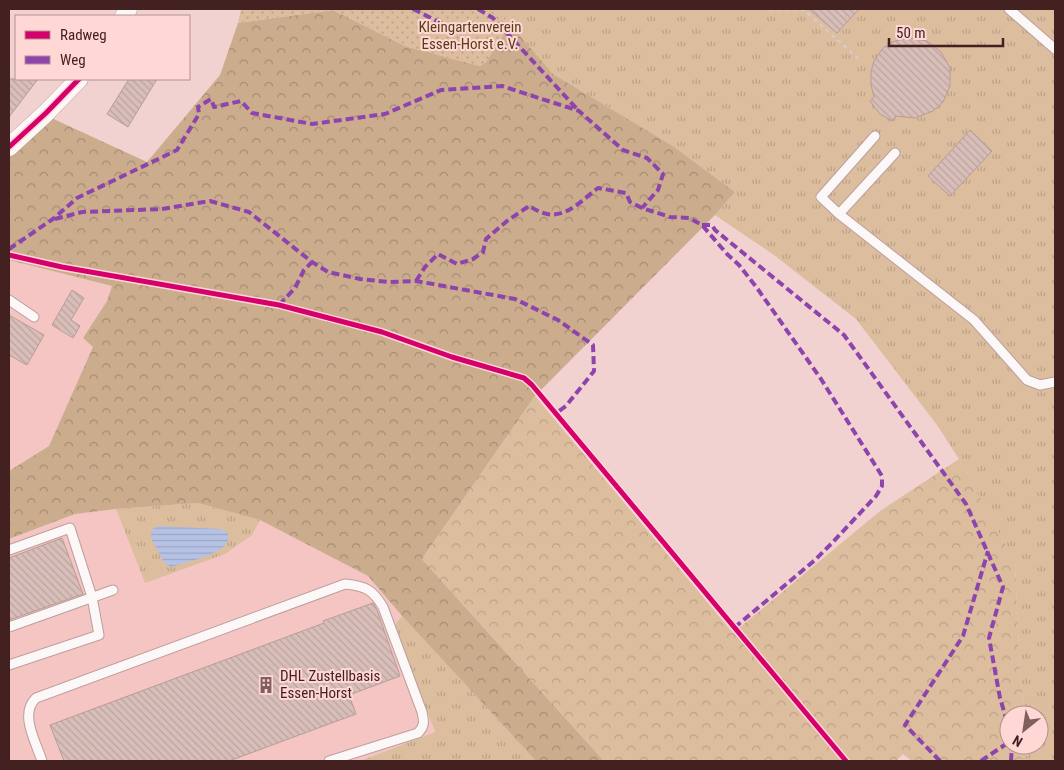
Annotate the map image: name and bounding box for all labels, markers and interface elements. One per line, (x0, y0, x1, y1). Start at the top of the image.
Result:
legend (15, 15, 190, 80)
scale bar (889, 15, 1003, 47)
park label: Kleingartenverein Essen-Horst e.V. (418, 18, 522, 53)
text: 50 m (896, 24, 926, 42)
text: Radweg (60, 26, 107, 44)
text: Weg (60, 51, 86, 69)
place label: DHL Zustellbasis Essen-Horst (280, 667, 380, 702)
building icon: DHL Zustellbasis Essen-Horst (256, 675, 276, 695)
north arrow (999, 705, 1049, 755)
text: N (1010, 732, 1025, 750)

